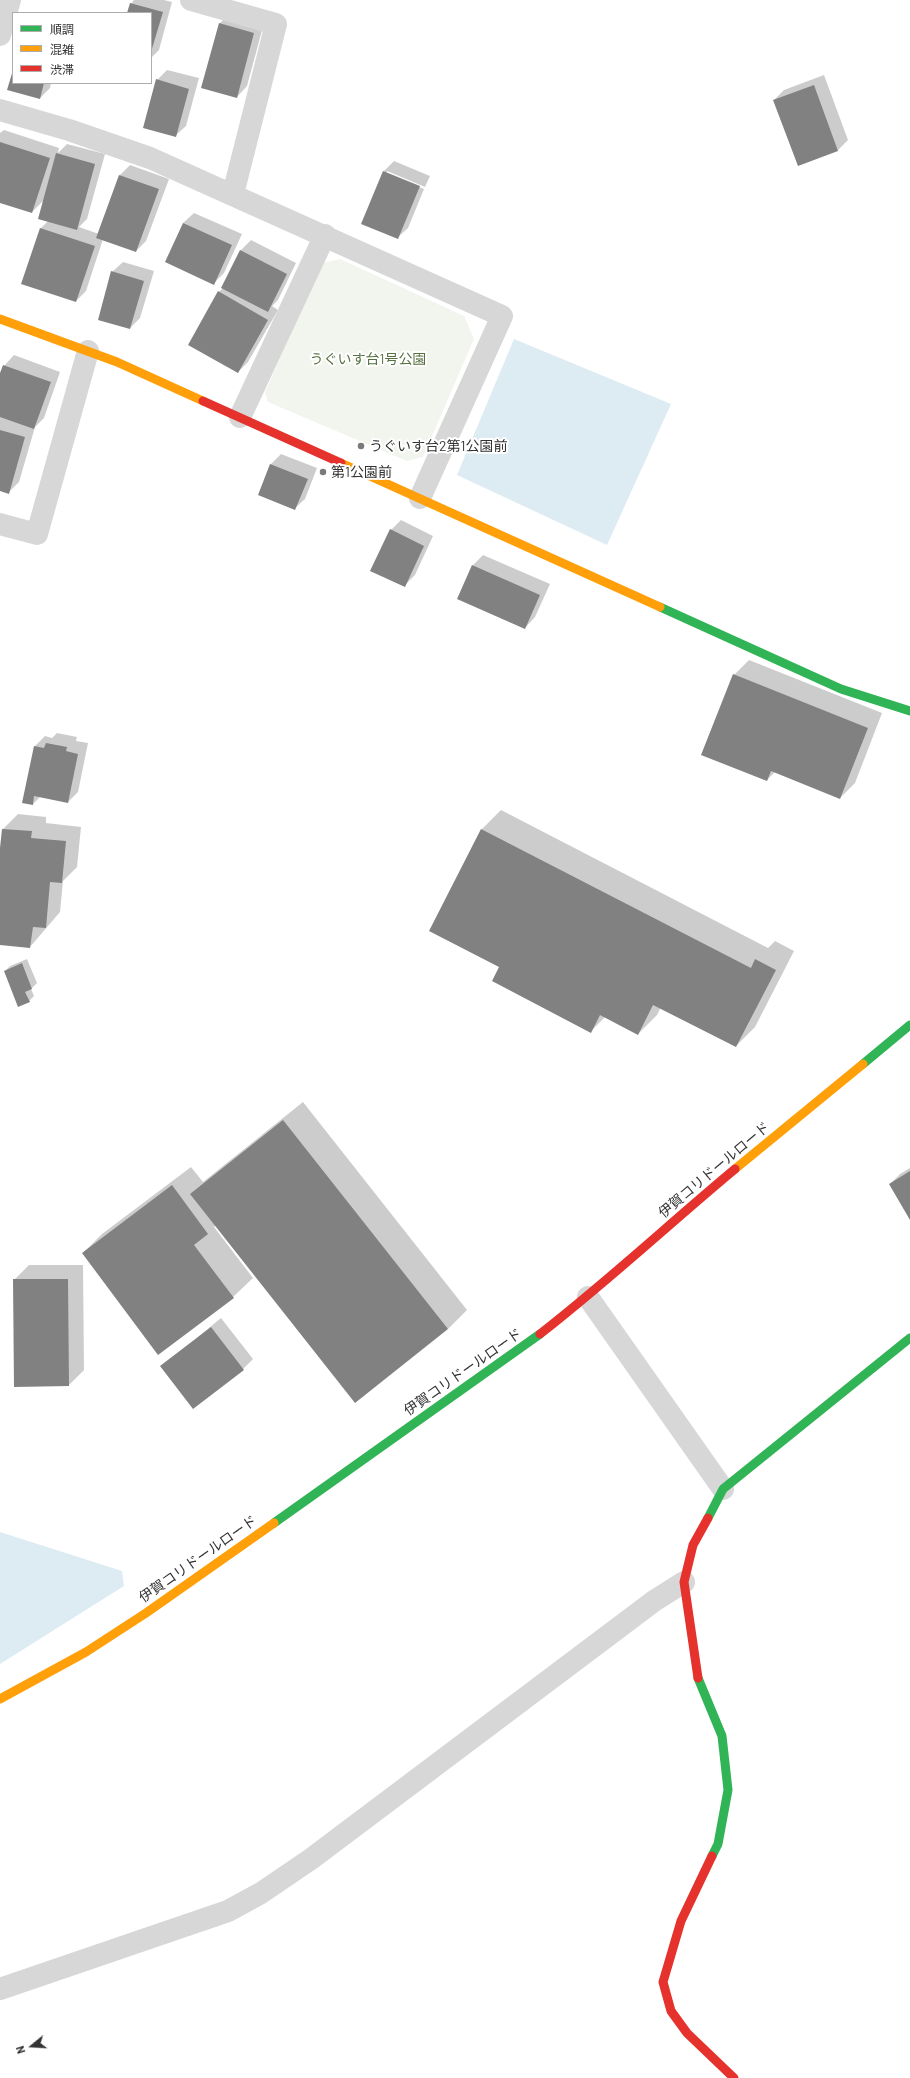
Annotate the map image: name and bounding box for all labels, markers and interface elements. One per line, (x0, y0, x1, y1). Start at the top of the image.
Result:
legend (12, 12, 152, 84)
text: 順調 (50, 22, 74, 36)
text: 混雑 (50, 42, 74, 56)
text: 渋滞 (50, 62, 74, 76)
park label: うぐいす台1号公園 (310, 351, 426, 367)
place label: うぐいす台2第1公園前 (369, 438, 507, 454)
marker: うぐいす台2第1公園前 (356, 441, 366, 451)
place label: 第1公園前 (331, 464, 392, 480)
marker: 第1公園前 (318, 467, 328, 477)
street label: 伊賀コリドールロード (655, 1119, 773, 1221)
street label: 伊賀コリドールロード (401, 1325, 525, 1419)
street label: 伊賀コリドールロード (136, 1512, 260, 1606)
north arrow (12, 2026, 52, 2066)
text: N (13, 2044, 27, 2055)

